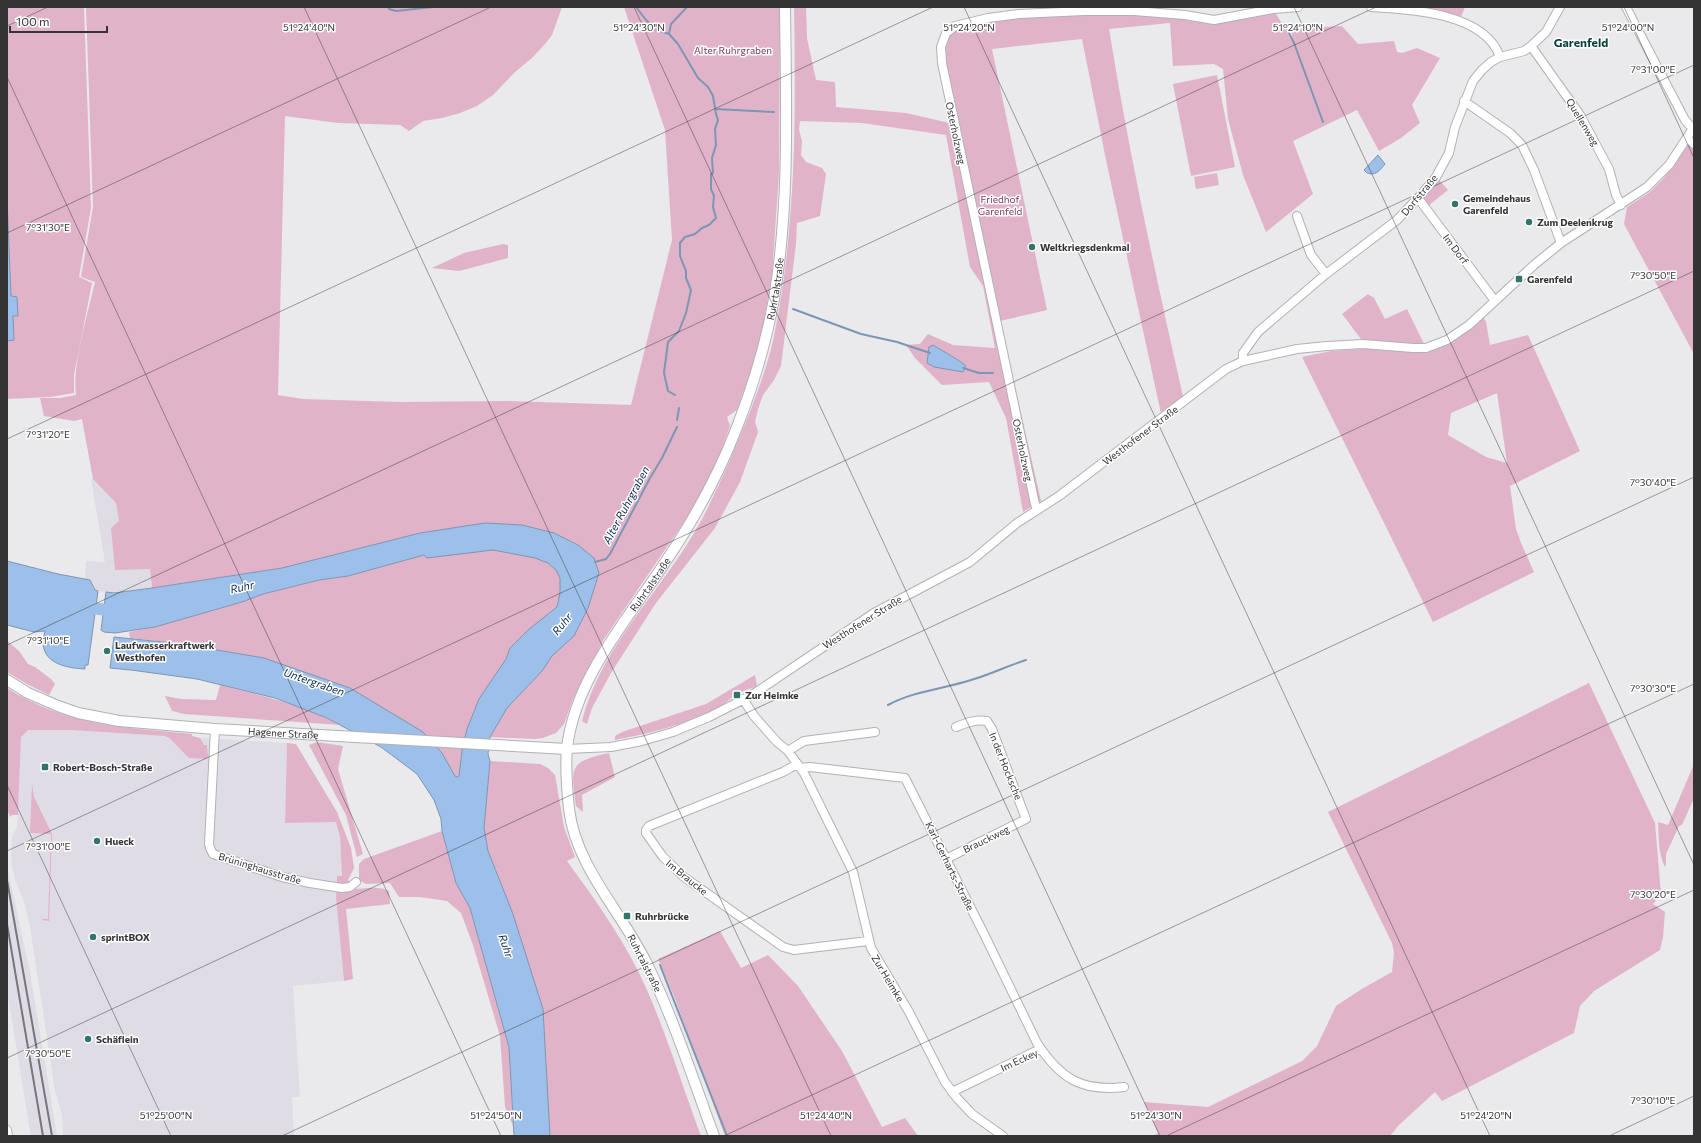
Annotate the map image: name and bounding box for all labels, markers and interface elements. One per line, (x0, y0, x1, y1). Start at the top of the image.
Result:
scale bar (10, 8, 107, 34)
text: 100 m (16, 14, 50, 28)
text: 51°24'40"N (283, 21, 335, 33)
text: 51°24'30"N (613, 21, 665, 33)
text: 51°24'20"N (943, 21, 995, 33)
text: 51°24'10"N (1273, 21, 1323, 33)
text: 51°24'00"N (1602, 21, 1654, 33)
district label: Garenfeld (1554, 35, 1608, 49)
park label: Alter Ruhrgraben (694, 44, 772, 56)
text: 7°31'00"E (1631, 63, 1675, 75)
street label: Quellenweg (1564, 96, 1602, 149)
street label: Osterholzweg (944, 101, 969, 166)
street label: Dorfstraße (1398, 172, 1440, 218)
place label: Gemeindehaus Garenfeld (1463, 192, 1531, 216)
park label: Friedhof Garenfeld (978, 193, 1023, 217)
marker: Gemeindehaus Garenfeld (1450, 199, 1460, 209)
place label: Zum Deelenkrug (1537, 216, 1613, 228)
marker: Zum Deelenkrug (1524, 217, 1534, 227)
text: 7°31'30"E (26, 221, 70, 233)
street label: Im Dorf (1441, 232, 1471, 267)
place label: Weltkriegsdenkmal (1040, 241, 1130, 253)
marker: Weltkriegsdenkmal (1027, 242, 1037, 252)
street label: Ruhrtalstraße (764, 257, 786, 321)
text: 7°30'50"E (1630, 269, 1676, 281)
place label: Garenfeld (1527, 273, 1573, 285)
marker: Garenfeld (1514, 274, 1524, 284)
street label: Westhofener Straße (1100, 403, 1180, 467)
street label: Osterholzweg (1011, 418, 1036, 483)
text: 7°31'20"E (26, 428, 70, 440)
water label: Alter Ruhrgraben (599, 464, 651, 547)
text: 7°30'40"E (1630, 476, 1676, 488)
street label: Ruhrtalstraße (627, 555, 673, 614)
water label: Ruhr (229, 577, 256, 596)
street label: Westhofener Straße (820, 593, 904, 651)
water label: Ruhr (549, 610, 575, 637)
text: 7°31'10"E (27, 634, 69, 646)
place label: Laufwasserkraftwerk Westhofen (115, 639, 215, 663)
marker: Laufwasserkraftwerk Westhofen (102, 646, 112, 656)
water label: Untergraben (282, 665, 346, 698)
text: 7°30'30"E (1630, 682, 1676, 694)
place label: Zur Heimke (745, 689, 799, 701)
marker: Zur Heimke (732, 690, 742, 700)
street label: Hagener Straße (248, 725, 319, 741)
street label: In der Hocksche (987, 730, 1025, 802)
place label: Robert-Bosch-Straße (53, 761, 152, 773)
marker: Robert-Bosch-Straße (40, 762, 50, 772)
street label: Karl-Gerharts-Straße (923, 820, 977, 912)
street label: Brauckweg (961, 822, 1012, 855)
place label: Hueck (105, 835, 134, 847)
marker: Hueck (92, 836, 102, 846)
text: 7°31'00"E (26, 840, 70, 852)
street label: Brüninghausstraße (217, 850, 303, 886)
street label: Im Braucke (664, 857, 710, 897)
text: 7°30'20"E (1630, 888, 1676, 900)
place label: Ruhrbrücke (635, 910, 689, 922)
marker: Ruhrbrücke (622, 911, 632, 921)
place label: sprintBOX (101, 931, 150, 943)
marker: sprintBOX (88, 932, 98, 942)
water label: Ruhr (496, 932, 517, 960)
street label: Ruhrtalstraße (625, 932, 665, 994)
street label: Zur Heimke (869, 952, 907, 1004)
place label: Schäflein (96, 1033, 139, 1045)
marker: Schäflein (83, 1034, 93, 1044)
street label: Im Eckey (998, 1046, 1040, 1074)
text: 7°30'50"E (25, 1047, 71, 1059)
text: 7°30'10"E (1631, 1094, 1675, 1106)
text: 51°25'00"N (140, 1109, 192, 1121)
text: 51°24'50"N (470, 1109, 522, 1121)
text: 51°24'40"N (800, 1109, 852, 1121)
text: 51°24'30"N (1130, 1109, 1182, 1121)
text: 51°24'20"N (1460, 1109, 1512, 1121)

